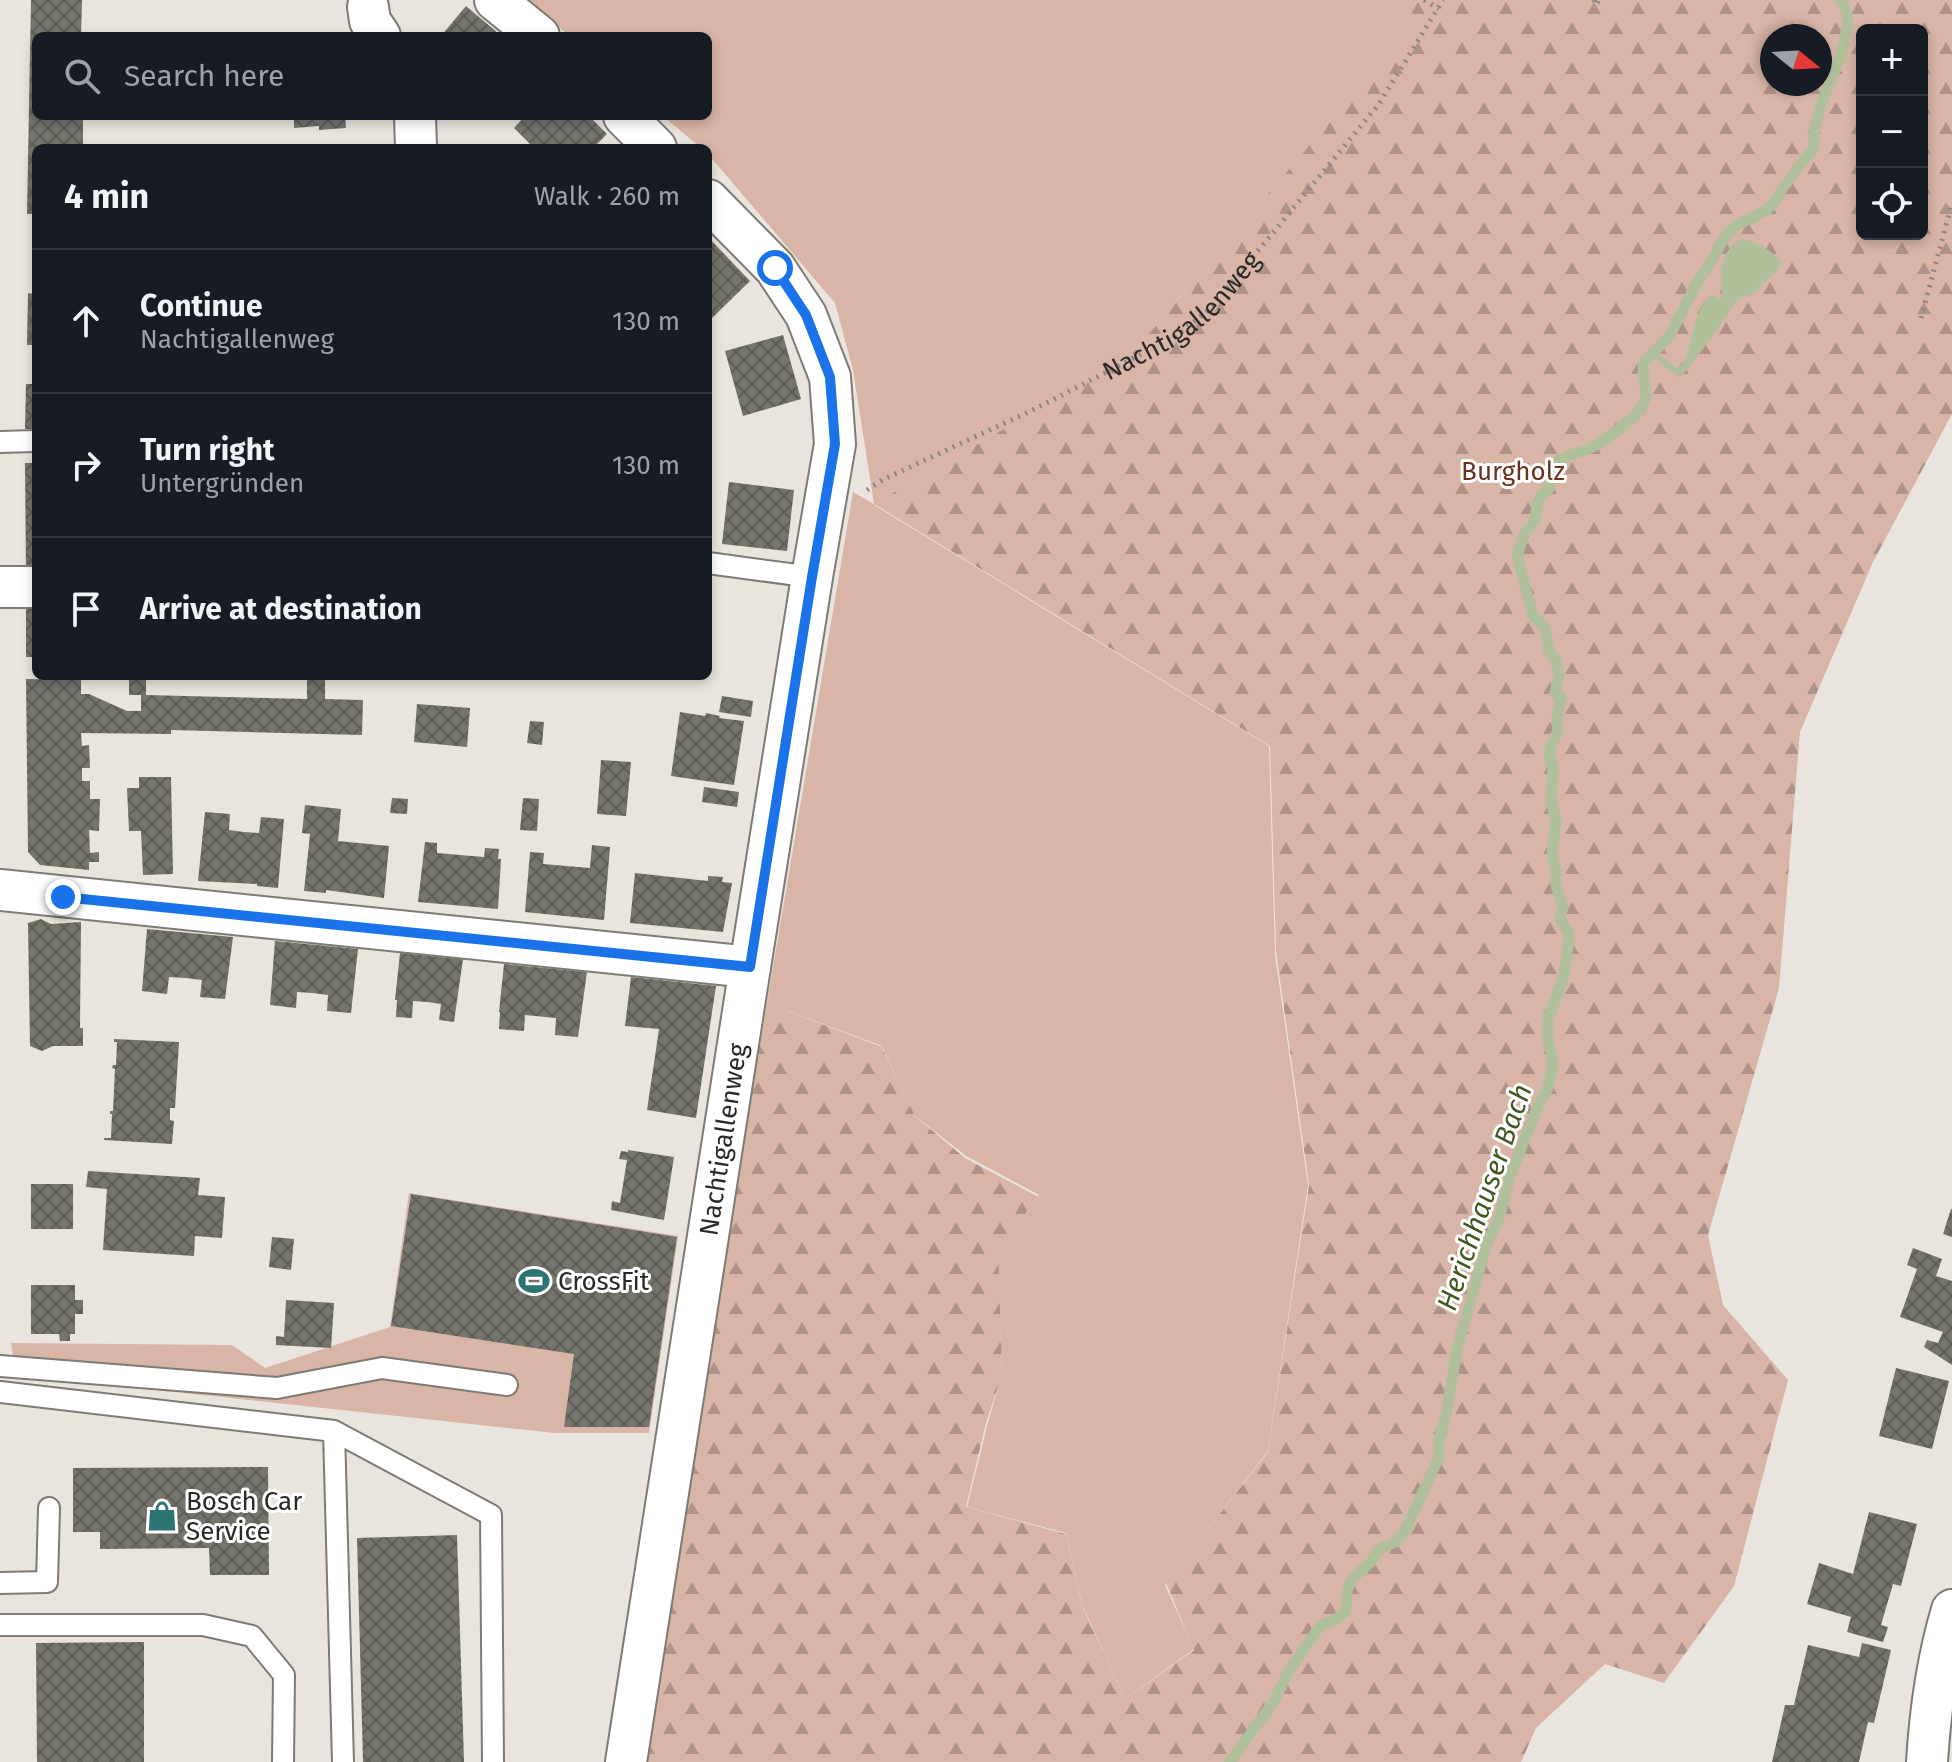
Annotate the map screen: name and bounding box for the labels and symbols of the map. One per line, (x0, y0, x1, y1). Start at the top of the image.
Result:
north arrow (1760, 24, 1832, 96)
street label: Nachtigallenweg (1098, 245, 1267, 387)
route start (757, 250, 793, 286)
park label: Burgholz (1461, 456, 1565, 487)
route end (45, 879, 81, 915)
street label: Nachtigallenweg (693, 1041, 754, 1238)
water label: Herichhauser Bach (1430, 1080, 1539, 1315)
sports icon: CrossFit (517, 1264, 551, 1298)
place label: CrossFit (558, 1266, 650, 1297)
place label: Bosch Car Service (186, 1486, 302, 1547)
shop icon: Bosch Car Service (145, 1499, 179, 1533)

